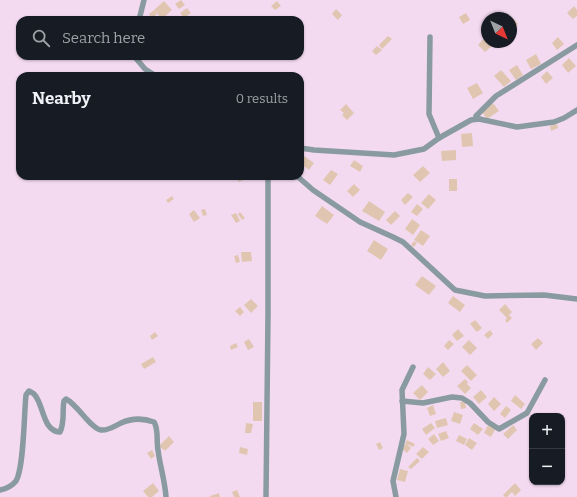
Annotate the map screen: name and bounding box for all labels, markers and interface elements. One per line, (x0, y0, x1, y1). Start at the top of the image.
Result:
north arrow (481, 12, 517, 48)
search box (16, 16, 304, 60)
icon: search (30, 27, 52, 49)
text: Search here (62, 29, 145, 47)
text: Nearby (32, 88, 91, 109)
text: 0 results (236, 91, 288, 106)
map controls (529, 413, 565, 485)
button: + (529, 413, 565, 449)
button: − (529, 449, 565, 485)

